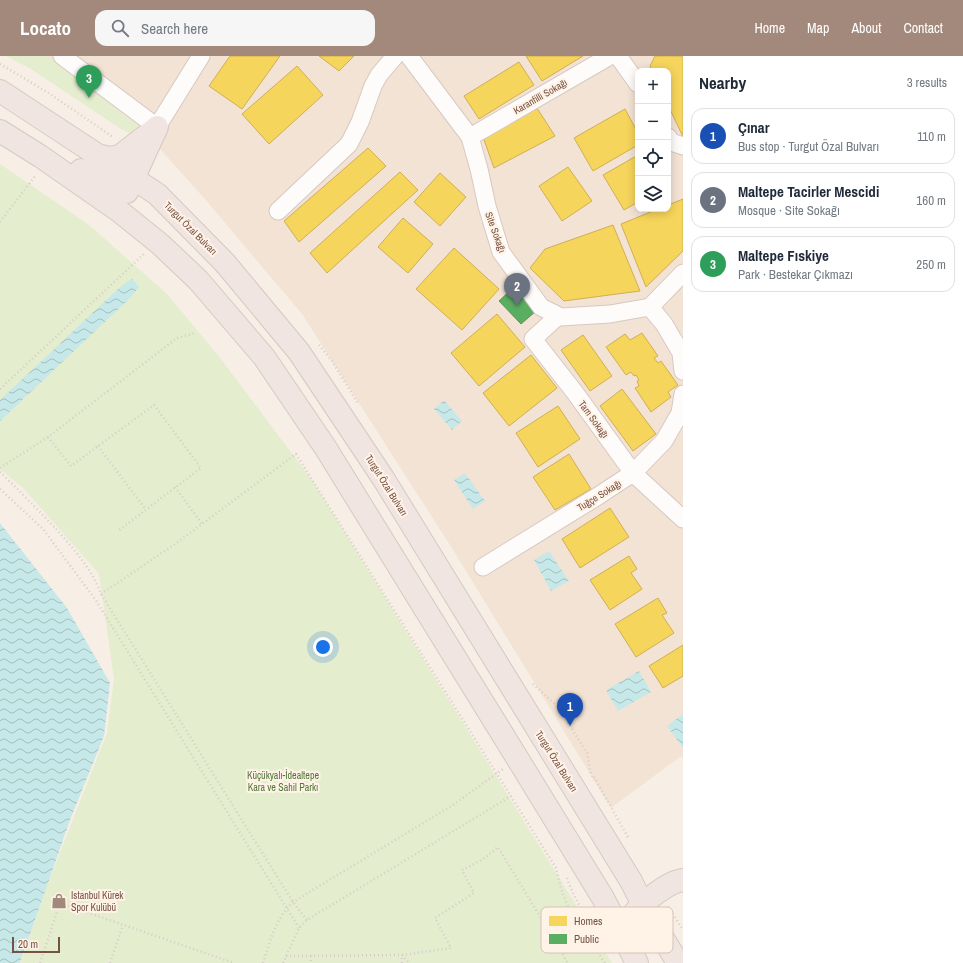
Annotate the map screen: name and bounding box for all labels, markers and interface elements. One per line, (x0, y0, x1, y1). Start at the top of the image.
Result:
search box (95, 10, 375, 46)
text: Locato (20, 15, 71, 41)
icon: search (109, 17, 131, 39)
text: Search here (141, 18, 208, 39)
text: Home (754, 19, 785, 37)
text: Map (807, 19, 829, 37)
text: About (851, 19, 881, 37)
text: Contact (903, 19, 943, 37)
pin: 3 (76, 65, 102, 98)
map controls (635, 68, 671, 212)
button: + (635, 68, 671, 104)
text: Nearby (699, 71, 746, 94)
text: 3 results (907, 74, 947, 91)
street label: Karanfilli Sokağı (511, 76, 570, 117)
button: − (635, 104, 671, 140)
text: Çınar (738, 117, 769, 138)
text: 1 (710, 128, 716, 145)
text: 110 m (917, 128, 946, 145)
text: Bus stop · Turgut Özal Bulvarı (738, 138, 879, 155)
button: locate (635, 140, 671, 176)
button: layers (635, 176, 671, 212)
text: Maltepe Tacirler Mescidi (738, 181, 879, 202)
text: 2 (710, 192, 716, 209)
text: 160 m (916, 192, 946, 209)
street label: Turgut Özal Bulvarı (161, 199, 220, 258)
text: Mosque · Site Sokağı (738, 202, 840, 219)
street label: Site Sokağı (482, 210, 509, 254)
text: Maltepe Fıskiye (738, 245, 829, 266)
text: 3 (710, 256, 716, 273)
text: 250 m (916, 256, 946, 273)
text: Park · Bestekar Çıkmazı (738, 266, 853, 283)
pin: 2 (504, 273, 530, 306)
street label: Tam Sokağı (576, 398, 612, 441)
street label: Turgut Özal Bulvarı (363, 452, 411, 518)
street label: Tuğçe Sokağı (575, 477, 624, 514)
your location (313, 637, 333, 657)
pin: 1 (557, 693, 583, 726)
street label: Turgut Özal Bulvarı (533, 728, 581, 794)
park label: Küçükyalı-İdealtepe Kara ve Sahil Parkı (247, 769, 319, 794)
place label: Istanbul Kürek Spor Kulübü (71, 889, 124, 914)
shop icon: Istanbul Kürek Spor Kulübü (50, 892, 68, 910)
legend (541, 907, 673, 953)
text: Homes (574, 914, 603, 928)
text: Public (574, 932, 600, 946)
scale bar (12, 935, 60, 954)
text: 20 m (18, 937, 38, 951)

